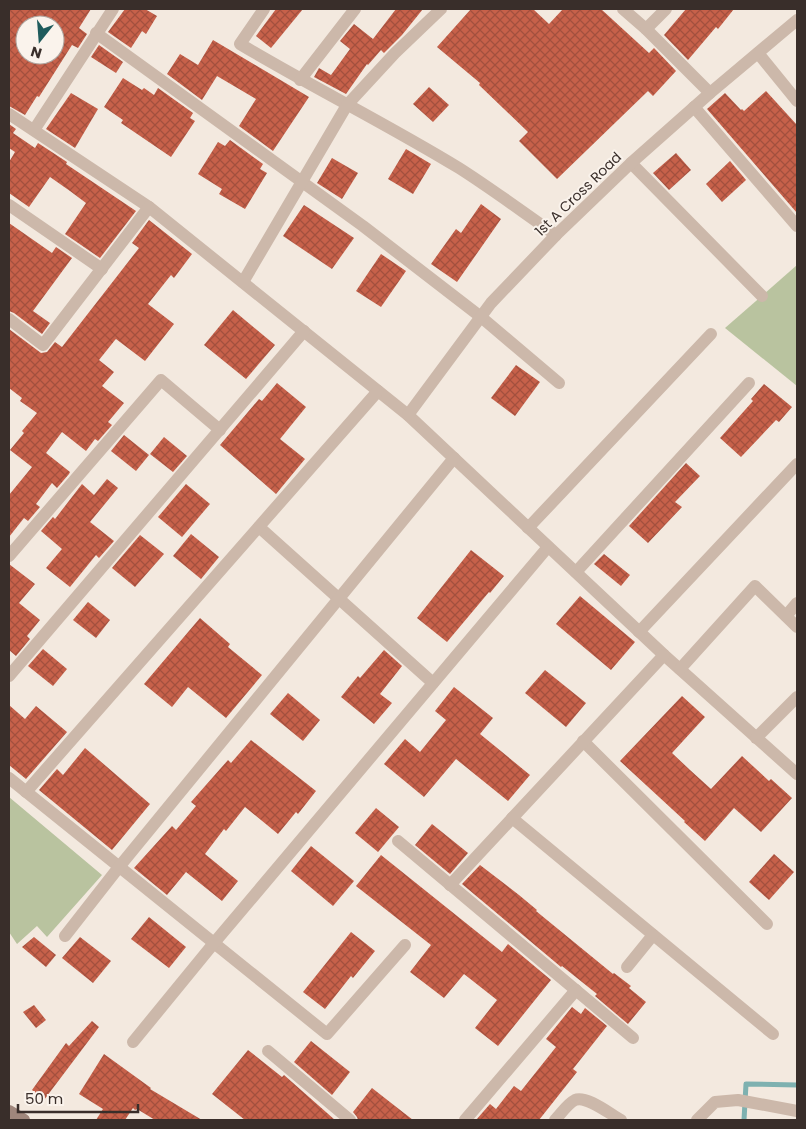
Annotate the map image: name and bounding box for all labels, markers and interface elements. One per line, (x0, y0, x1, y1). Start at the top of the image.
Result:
north arrow (15, 15, 65, 65)
text: N (28, 41, 44, 64)
street label: 1st A Cross Road (530, 147, 626, 241)
scale bar (18, 1082, 138, 1114)
text: 50 m (25, 1088, 63, 1109)

